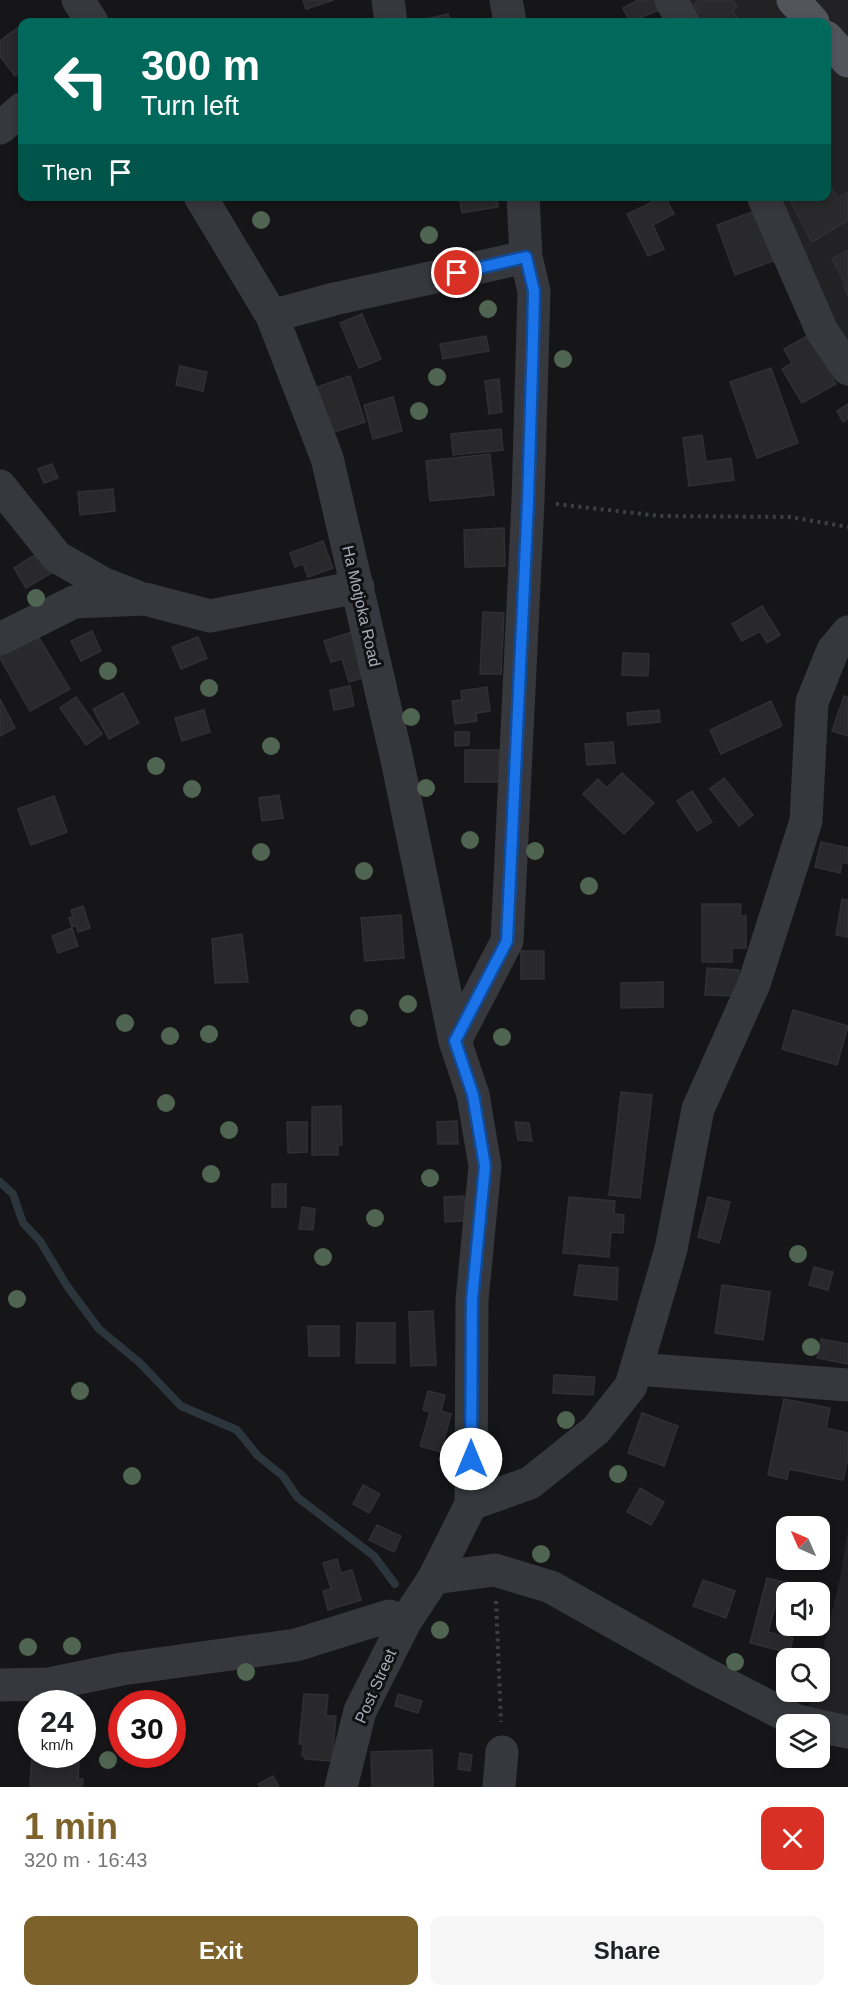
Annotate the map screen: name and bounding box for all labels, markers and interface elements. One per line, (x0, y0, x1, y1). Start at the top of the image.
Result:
icon: left (42, 42, 120, 120)
text: 300 m (141, 42, 260, 89)
text: Turn left (141, 91, 239, 121)
icon: arrive (104, 156, 137, 189)
text: Then (42, 160, 92, 185)
pin (431, 247, 482, 298)
icon: arrive (440, 256, 473, 289)
street label: Ha Motjoka Road (339, 544, 384, 668)
position arrow (439, 1427, 503, 1491)
north arrow (776, 1516, 830, 1570)
map controls (776, 1516, 830, 1768)
button: sound (776, 1582, 830, 1636)
street label: Post Street (352, 1646, 400, 1726)
button: search (776, 1648, 830, 1702)
speed limit sign: 30 (108, 1690, 186, 1768)
text: 24 (40, 1705, 74, 1738)
button: layers (776, 1714, 830, 1768)
text: km/h (41, 1736, 73, 1753)
text: 1 min (24, 1806, 118, 1847)
button: close (761, 1807, 824, 1870)
text: 320 m · 16:43 (24, 1849, 147, 1871)
button: Exit (24, 1916, 418, 1985)
button: Share (430, 1916, 824, 1985)

